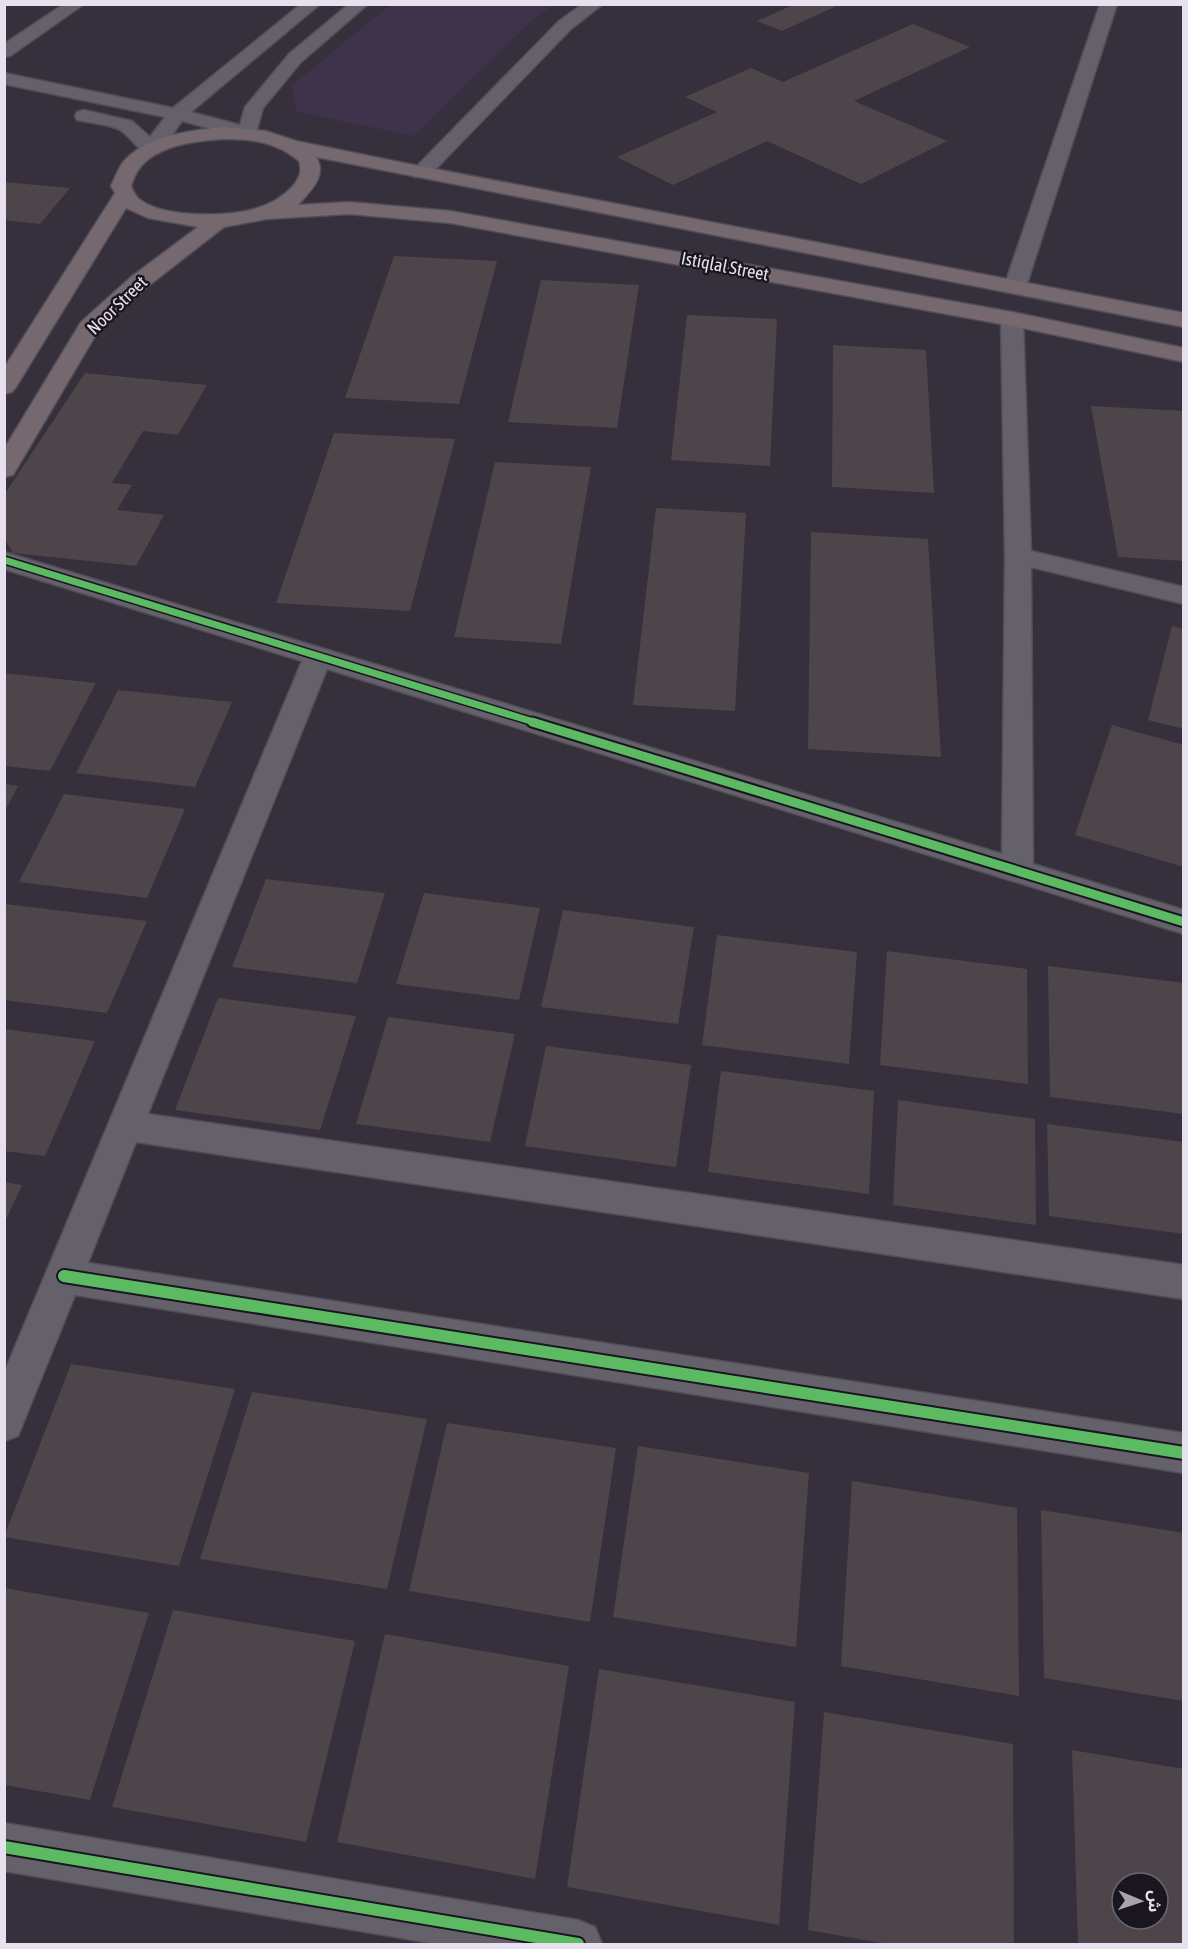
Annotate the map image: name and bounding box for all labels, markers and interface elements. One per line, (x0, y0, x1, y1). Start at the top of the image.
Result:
street label: Istiqlal Street (679, 247, 771, 285)
street label: Noor Street (83, 271, 151, 339)
north arrow (1110, 1871, 1170, 1931)
text: ش (1145, 1890, 1164, 1913)

